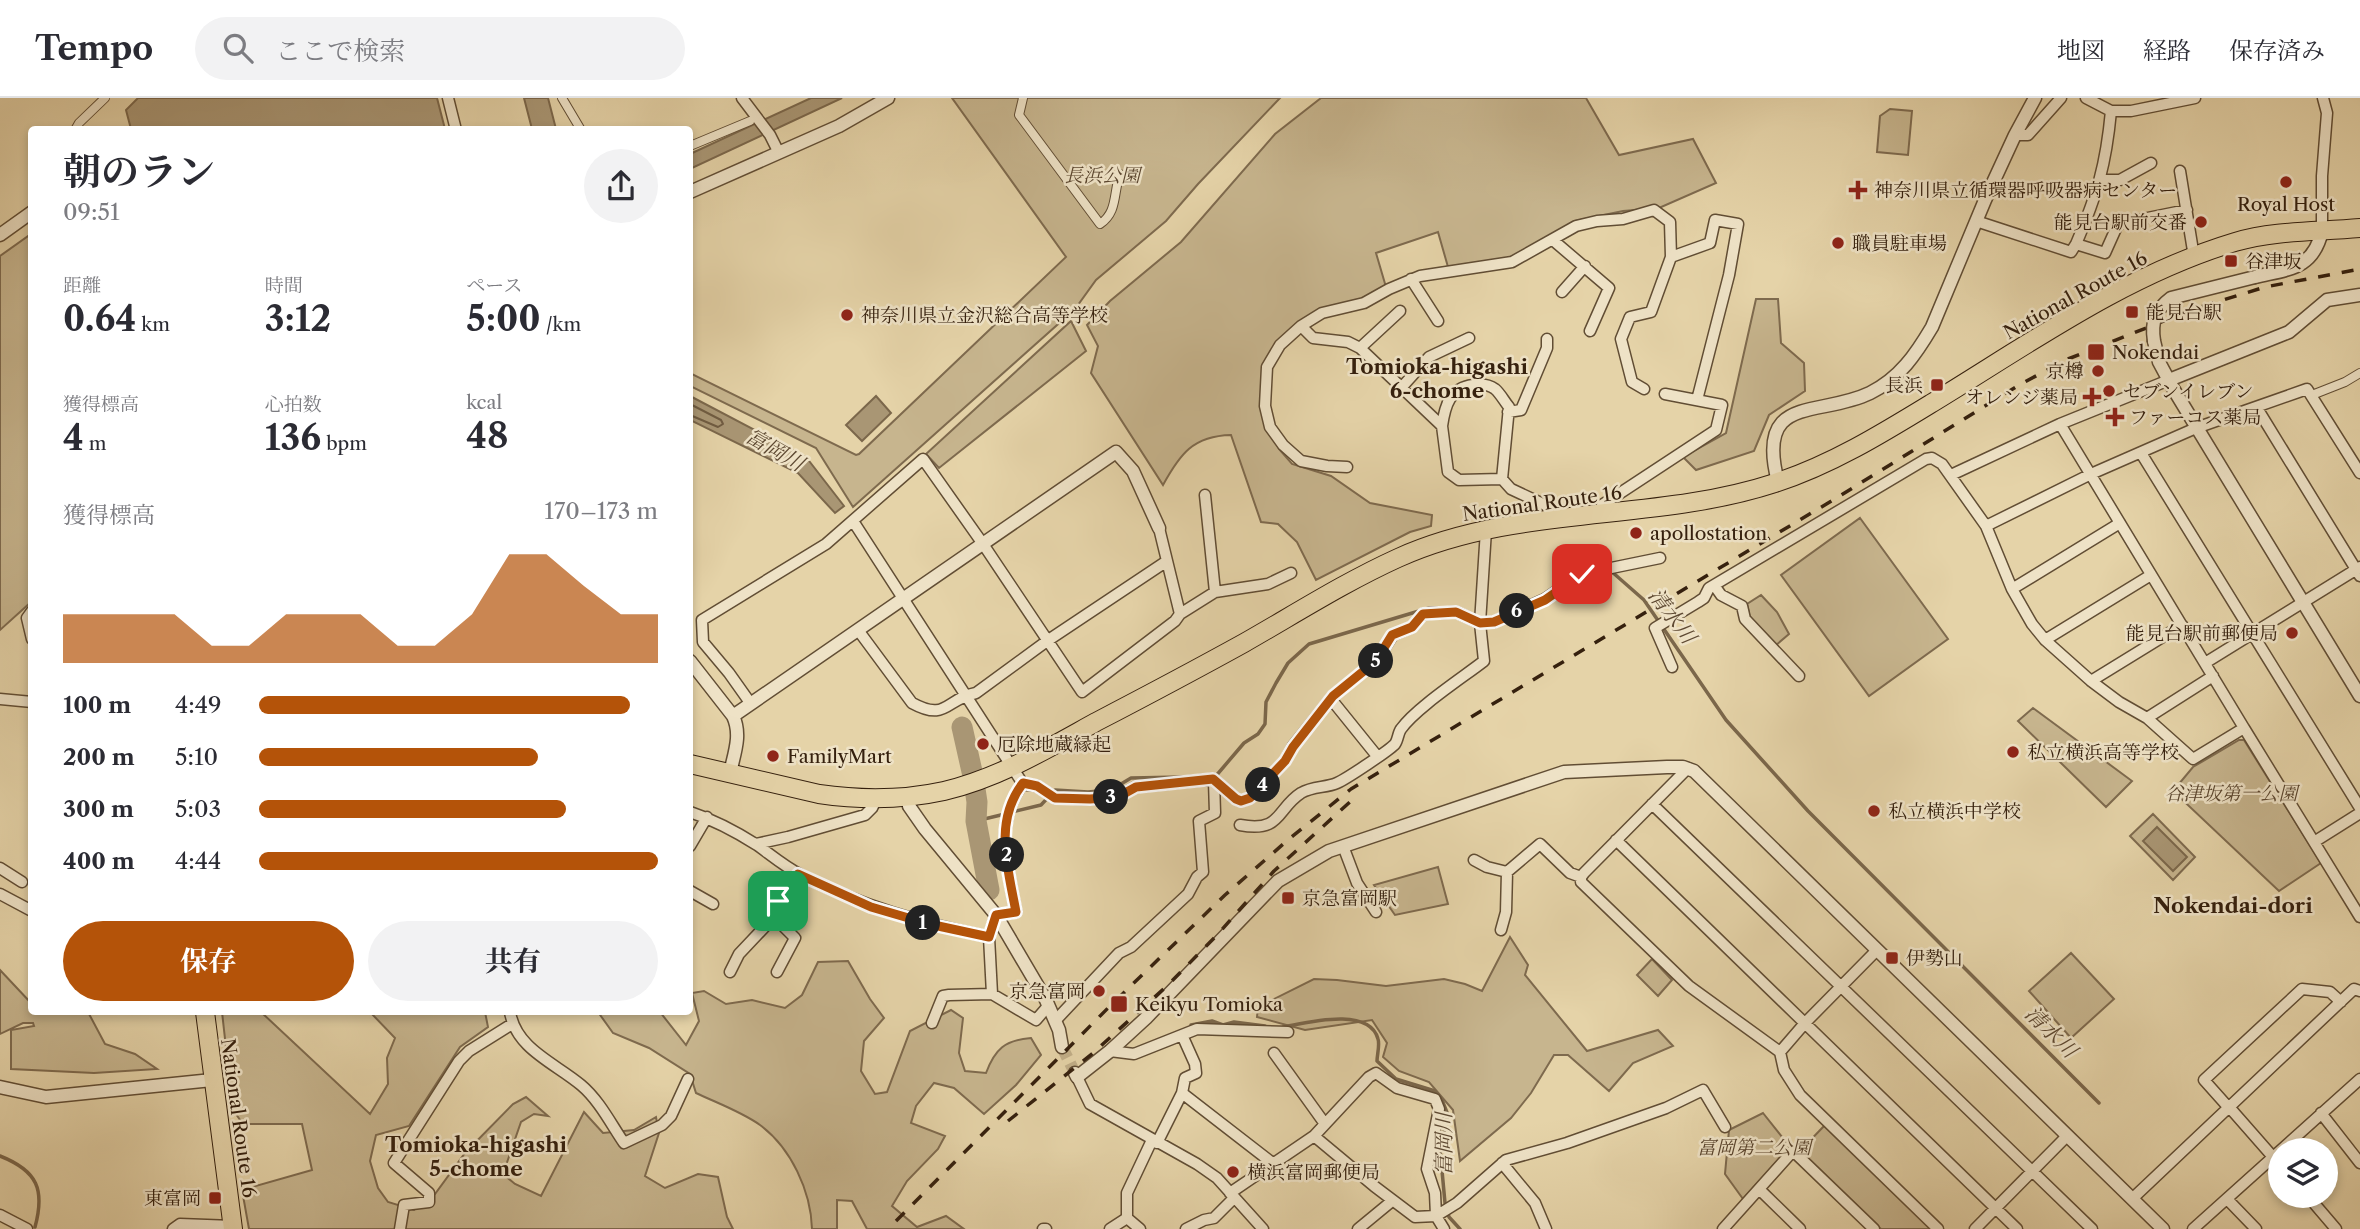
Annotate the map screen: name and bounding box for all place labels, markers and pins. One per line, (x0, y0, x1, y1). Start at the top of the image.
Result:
marker: Royal Host (2278, 174, 2294, 190)
place label: 神奈川県立循環器呼吸器病センター (1874, 179, 2177, 202)
marker: 神奈川県立循環器呼吸器病センター (1848, 180, 1868, 200)
place label: Royal Host (2237, 193, 2335, 216)
place label: 能見台駅前交番 (2054, 211, 2187, 234)
marker: 能見台駅前交番 (2193, 214, 2209, 230)
place label: 職員駐車場 (1852, 232, 1947, 255)
marker: 職員駐車場 (1830, 235, 1846, 251)
place label: 谷津坂 (2245, 250, 2302, 273)
marker: 谷津坂 (2223, 253, 2239, 269)
place label: 能見台駅 (2146, 301, 2222, 324)
place label: 神奈川県立金沢総合高等学校 (861, 304, 1108, 327)
marker: 能見台駅 (2124, 304, 2140, 320)
marker: 神奈川県立金沢総合高等学校 (839, 307, 855, 323)
place label: Nokendai (2112, 341, 2199, 364)
marker: Nokendai (2086, 342, 2106, 362)
place label: 京樽 (2046, 360, 2084, 383)
marker: 京樽 (2090, 363, 2106, 379)
place label: 長浜 (1885, 374, 1923, 397)
marker: 長浜 (1929, 377, 1945, 393)
place label: セブンイレブン (2123, 380, 2254, 403)
marker: セブンイレブン (2101, 383, 2117, 399)
place label: オレンジ薬局 (1965, 386, 2078, 409)
marker: オレンジ薬局 (2084, 389, 2100, 405)
place label: ファーコス薬局 (2129, 406, 2262, 429)
marker: ファーコス薬局 (2107, 409, 2123, 425)
place label: apollostation (1650, 522, 1767, 545)
marker: apollostation (1628, 525, 1644, 541)
pin (1552, 544, 1612, 604)
pin: 6 (1500, 594, 1534, 628)
place label: 能見台駅前郵便局 (2126, 622, 2278, 645)
marker: 能見台駅前郵便局 (2284, 625, 2300, 641)
pin: 5 (1358, 644, 1394, 678)
place label: 厄除地蔵縁起 (997, 733, 1111, 756)
marker: 厄除地蔵縁起 (975, 736, 991, 752)
place label: 私立横浜高等学校 (2027, 741, 2179, 764)
marker: 私立横浜高等学校 (2005, 744, 2021, 760)
place label: FamilyMart (787, 745, 892, 768)
marker: FamilyMart (765, 748, 781, 764)
pin: 4 (1246, 768, 1280, 802)
pin: 3 (1094, 780, 1128, 814)
place label: 私立横浜中学校 (1888, 800, 2021, 823)
marker: 私立横浜中学校 (1866, 803, 1882, 819)
pin: 2 (990, 838, 1024, 872)
pin (748, 871, 808, 931)
place label: 京急富岡駅 (1302, 887, 1397, 910)
marker: 京急富岡駅 (1280, 890, 1296, 906)
pin: 1 (906, 906, 940, 940)
place label: 伊勢山 (1906, 947, 1963, 970)
marker: 伊勢山 (1884, 950, 1900, 966)
place label: 京急富岡 (1009, 980, 1085, 1003)
marker: 京急富岡 (1091, 983, 1107, 999)
place label: Keikyu Tomioka (1135, 993, 1283, 1016)
marker: Keikyu Tomioka (1109, 994, 1129, 1014)
place label: 横浜富岡郵便局 (1247, 1161, 1380, 1184)
marker: 横浜富岡郵便局 (1225, 1164, 1241, 1180)
place label: 東富岡 (144, 1187, 201, 1210)
marker: 東富岡 (207, 1190, 223, 1206)

